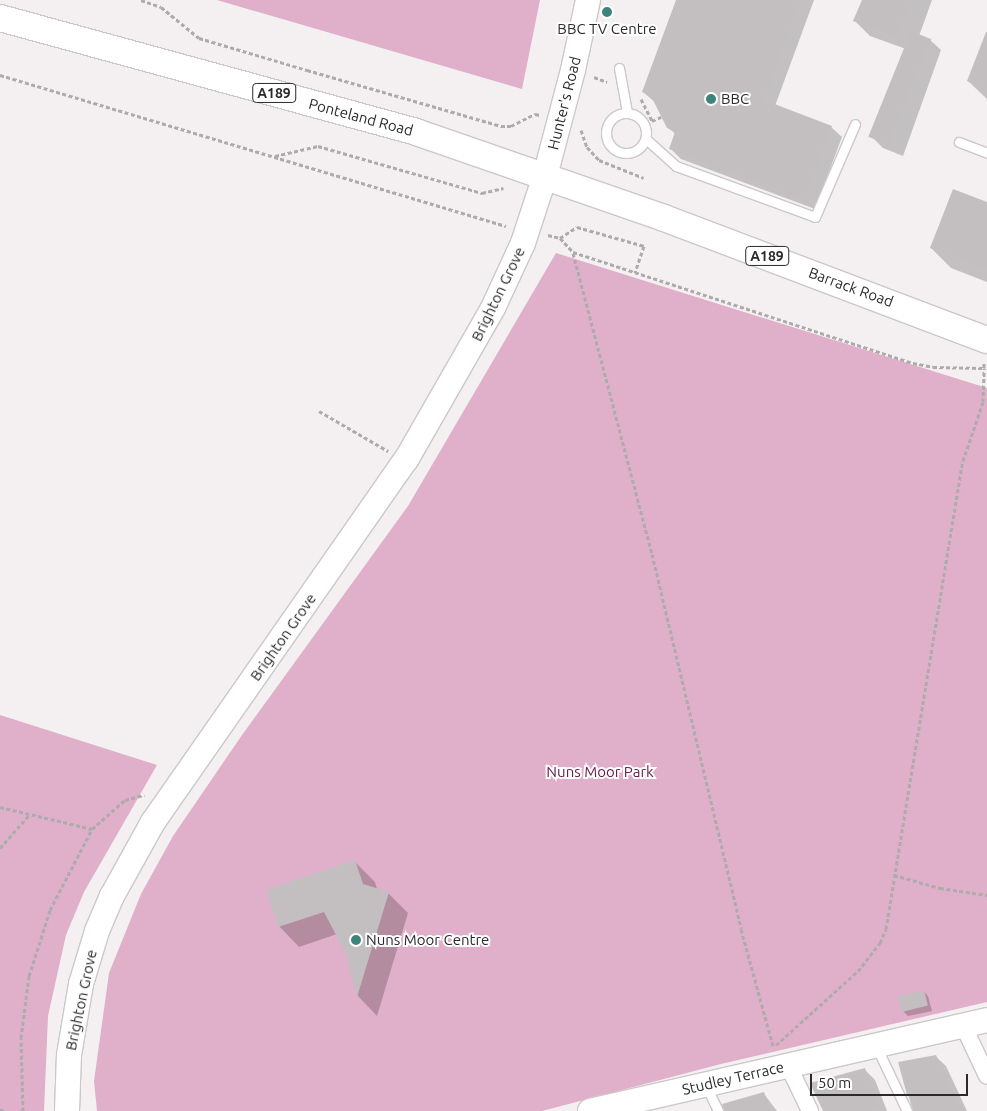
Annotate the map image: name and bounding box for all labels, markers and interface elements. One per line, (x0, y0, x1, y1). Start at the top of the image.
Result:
marker: BBC TV Centre (601, 6, 613, 18)
place label: BBC TV Centre (557, 20, 657, 38)
street label: Hunter's Road (544, 54, 584, 152)
road number: A189 (252, 82, 296, 105)
place label: BBC (721, 90, 749, 108)
marker: BBC (705, 93, 717, 105)
street label: Ponteland Road (307, 94, 415, 140)
street label: Brighton Grove (467, 244, 529, 344)
road number: A189 (744, 245, 790, 268)
street label: Barrack Road (806, 263, 896, 311)
street label: Brighton Grove (246, 590, 320, 684)
park label: Nuns Moor Park (546, 763, 654, 781)
place label: Nuns Moor Centre (366, 931, 489, 949)
marker: Nuns Moor Centre (350, 934, 362, 946)
street label: Brighton Grove (62, 948, 100, 1052)
street label: Studley Terrace (680, 1058, 786, 1098)
scale bar (812, 1064, 970, 1096)
text: 50 m (818, 1074, 851, 1091)

